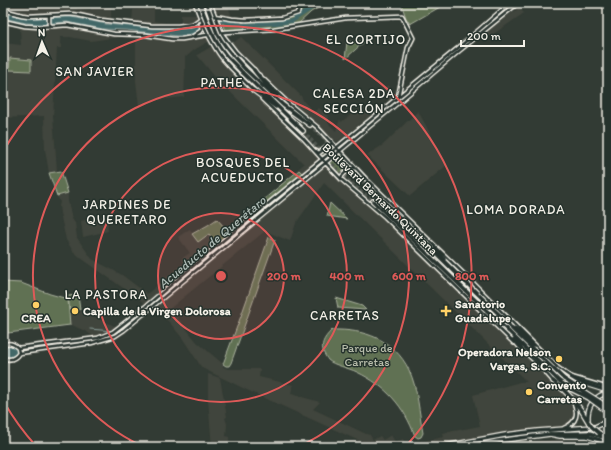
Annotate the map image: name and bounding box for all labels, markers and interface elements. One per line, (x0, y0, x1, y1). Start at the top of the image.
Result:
north arrow (22, 22, 62, 62)
scale bar (461, 22, 524, 48)
text: N (38, 26, 46, 39)
text: 200 m (467, 29, 501, 43)
district label: EL CORTIJO (326, 32, 406, 47)
district label: SAN JAVIER (56, 64, 134, 79)
district label: PATHE (200, 75, 244, 90)
district label: CALESA 2DA SECCIÓN (313, 86, 395, 116)
street label: Boulevard Bernardo Quintana (319, 140, 441, 258)
district label: BOSQUES DEL ACUEDUCTO (196, 155, 290, 185)
water label: Acueducto de Querétaro (155, 192, 269, 291)
district label: JARDINES DE QUERETARO (83, 197, 171, 227)
district label: LOMA DORADA (466, 202, 566, 217)
centre of rings (214, 269, 228, 283)
text: 200 m (267, 269, 302, 283)
text: 400 m (330, 269, 365, 283)
text: 600 m (392, 269, 427, 283)
text: 800 m (455, 269, 490, 283)
district label: LA PASTORA (64, 287, 148, 302)
place label: Sanatorio Guadalupe (455, 297, 511, 326)
marker: CREA (31, 300, 41, 310)
place label: Capilla de la Virgen Dolorosa (83, 304, 231, 319)
marker: Sanatorio Guadalupe (440, 305, 452, 317)
marker: Capilla de la Virgen Dolorosa (70, 306, 80, 316)
district label: CARRETAS (310, 308, 380, 323)
place label: CREA (21, 311, 51, 325)
park label: Parque de Carretas (342, 341, 393, 369)
place label: Operadora Nelson Vargas, S.C. (458, 345, 551, 374)
marker: Operadora Nelson Vargas, S.C. (554, 354, 564, 364)
place label: Convento Carretas (537, 378, 586, 406)
marker: Convento Carretas (524, 387, 534, 397)

